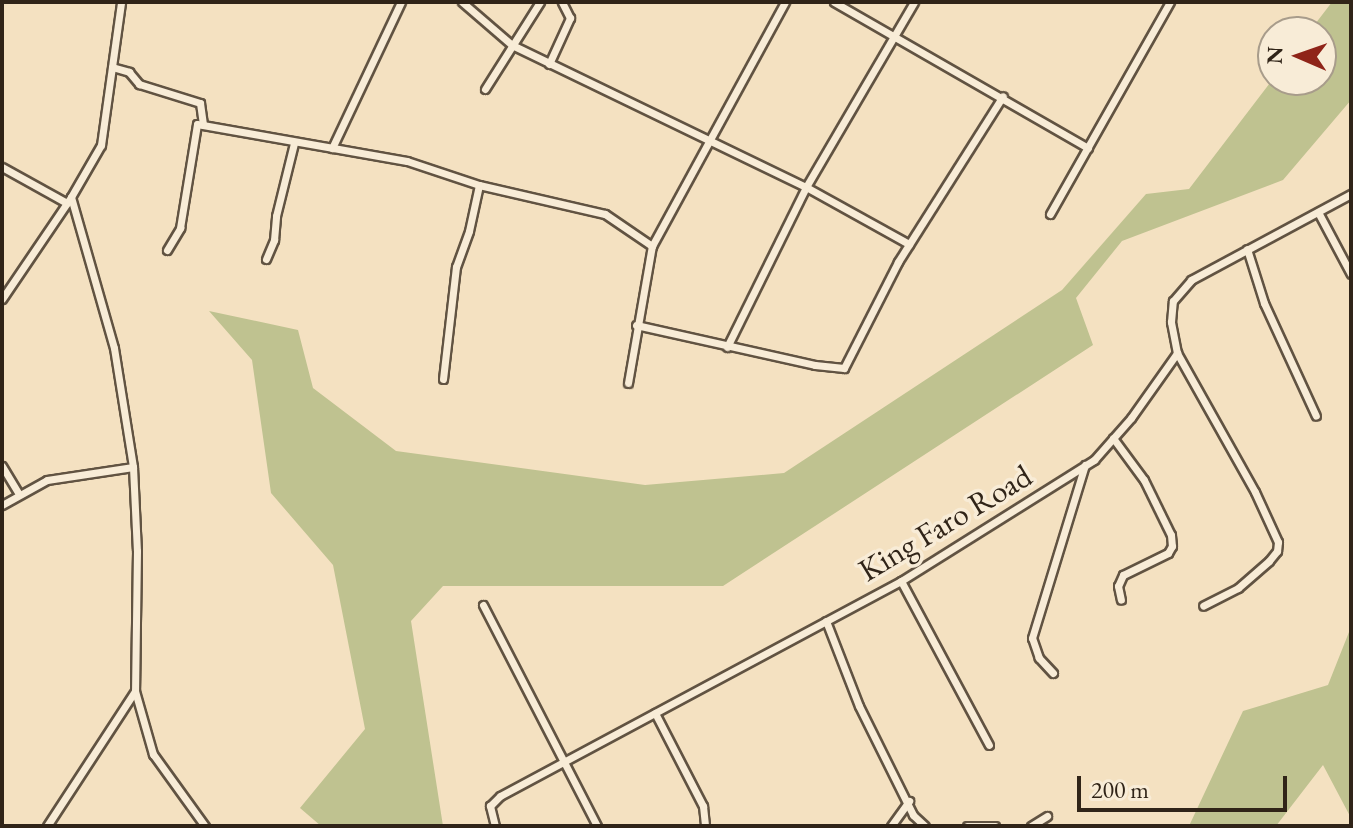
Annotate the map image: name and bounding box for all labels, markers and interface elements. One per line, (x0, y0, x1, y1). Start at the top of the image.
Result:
north arrow (1257, 16, 1337, 96)
text: N (1260, 46, 1289, 65)
street label: King Faro Road (852, 456, 1038, 590)
scale bar (1081, 760, 1291, 810)
text: 200 m (1091, 774, 1149, 805)

